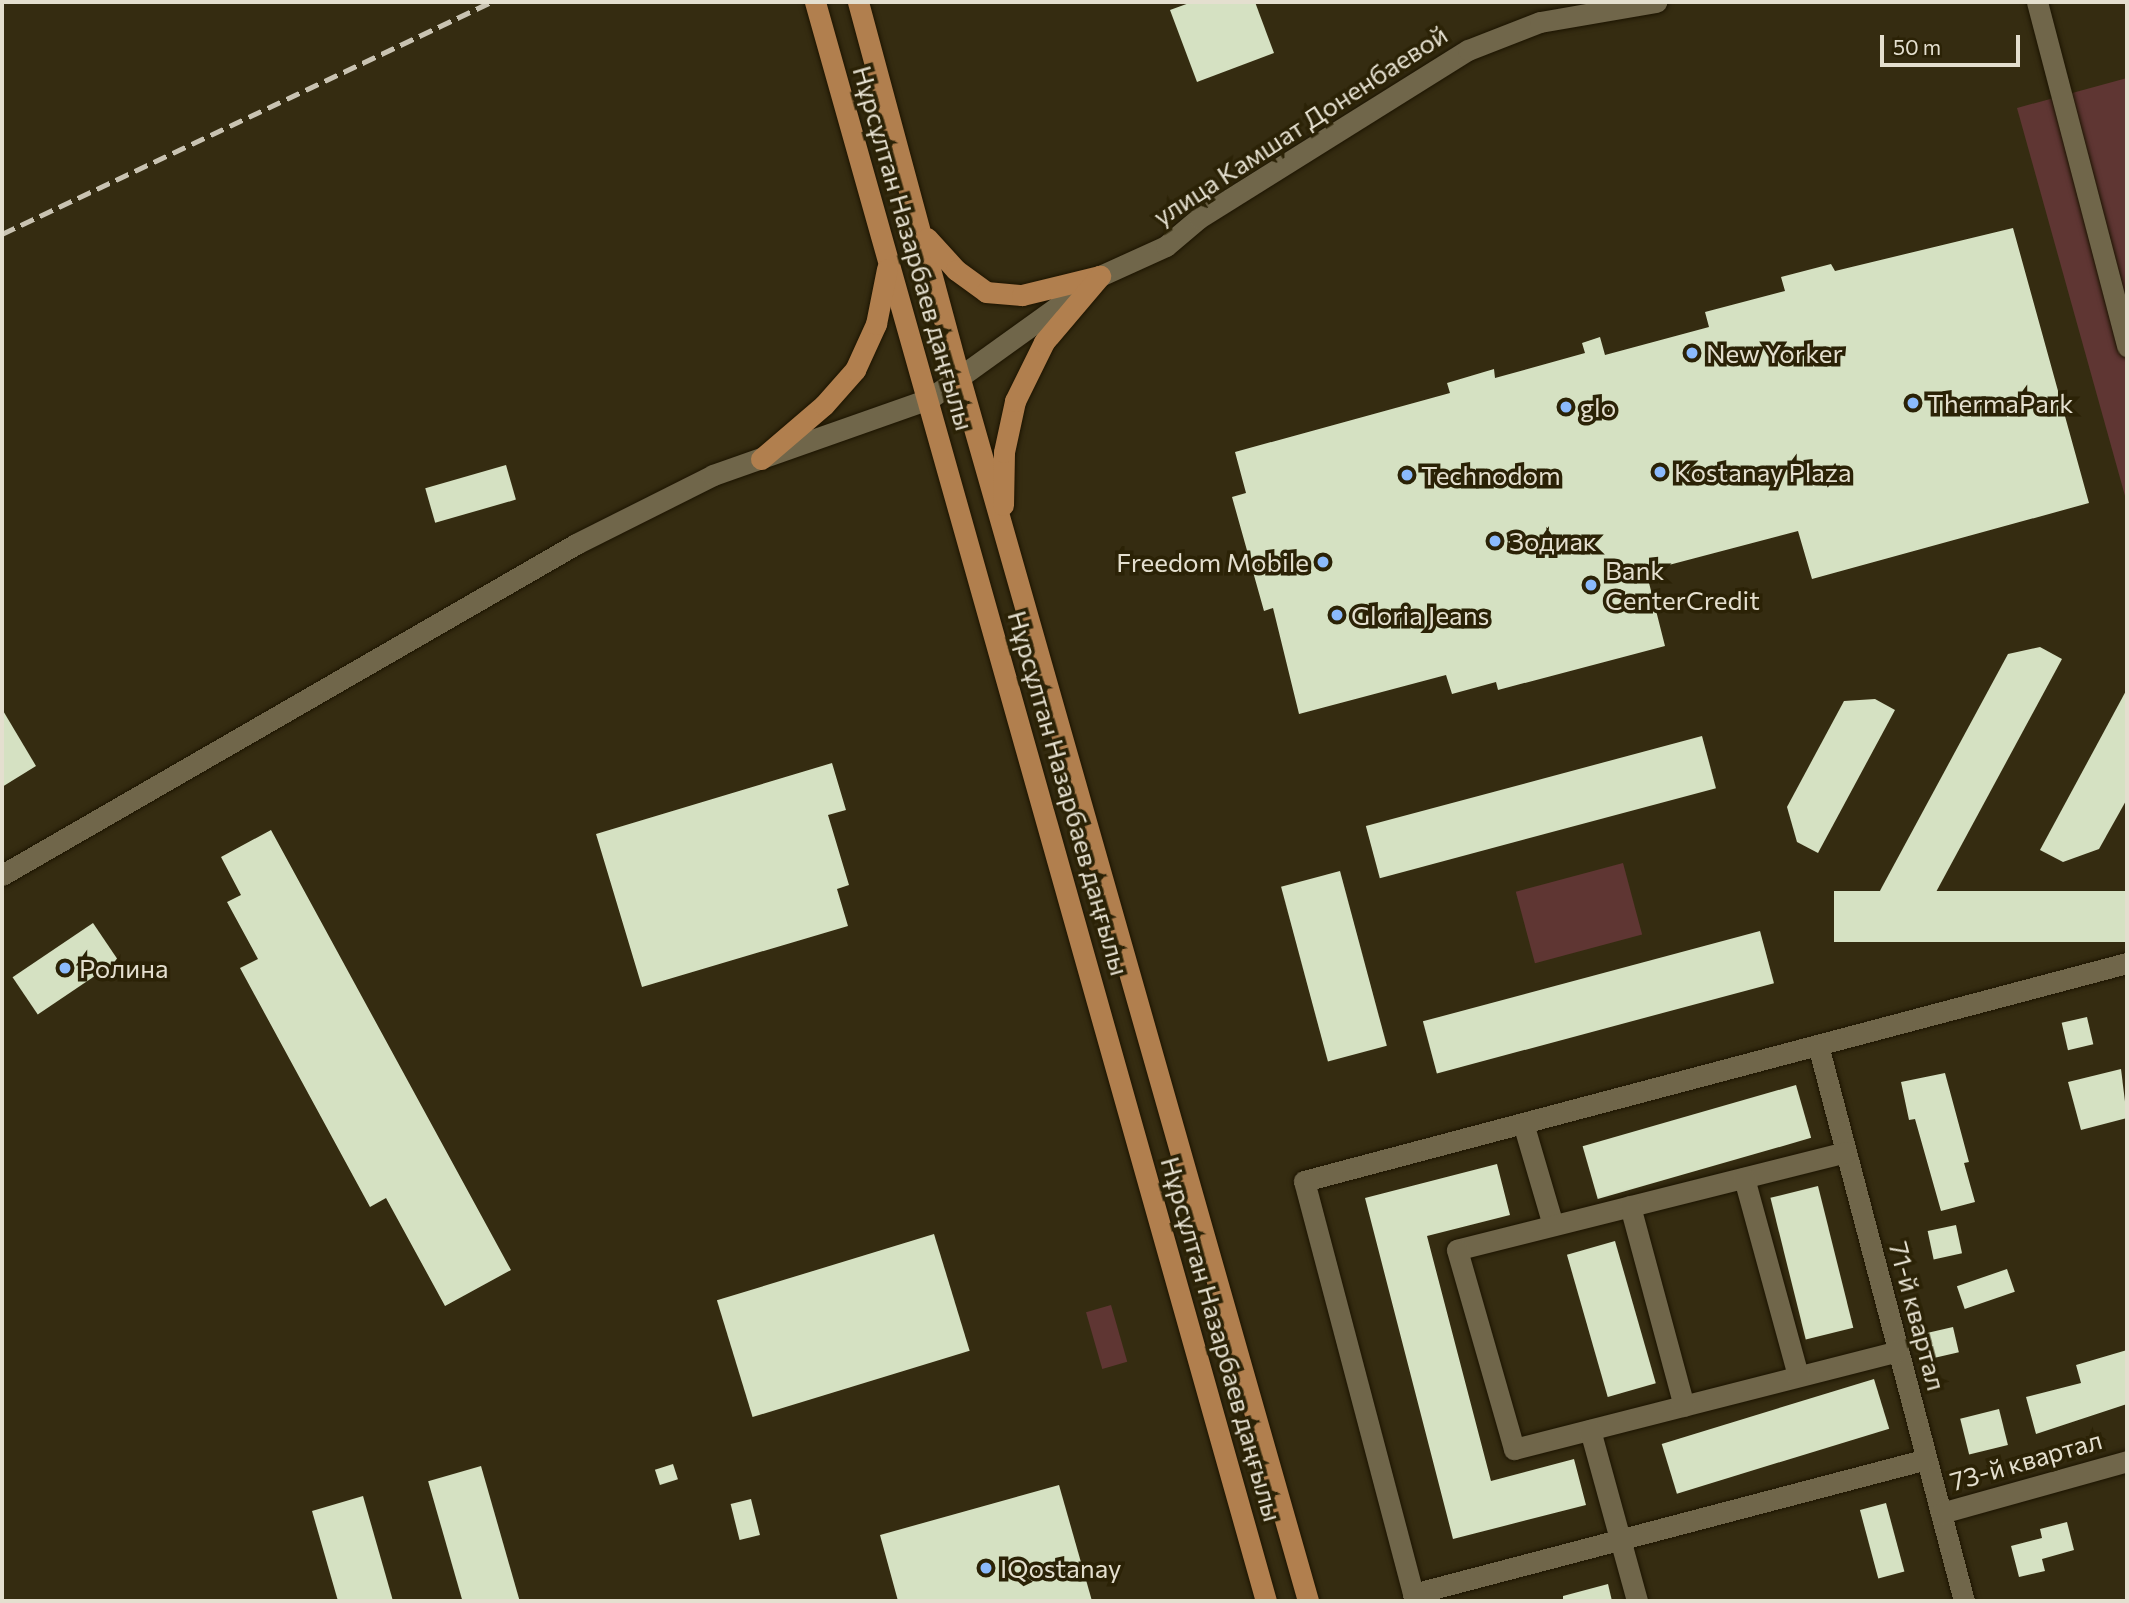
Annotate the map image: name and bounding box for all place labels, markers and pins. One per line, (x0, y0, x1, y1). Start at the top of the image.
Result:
place label: New Yorker (1706, 337, 1843, 369)
marker: New Yorker (1684, 345, 1700, 361)
place label: ThermaPark (1927, 387, 2073, 419)
place label: glo (1580, 391, 1616, 423)
marker: ThermaPark (1905, 395, 1921, 411)
marker: glo (1558, 399, 1574, 415)
place label: Kostanay Plaza (1674, 456, 1851, 488)
place label: Technodom (1421, 459, 1561, 491)
marker: Kostanay Plaza (1652, 464, 1668, 480)
marker: Technodom (1399, 467, 1415, 483)
place label: Зодиак (1509, 525, 1597, 557)
marker: Зодиак (1487, 533, 1503, 549)
place label: Freedom Mobile (1116, 546, 1309, 578)
marker: Freedom Mobile (1315, 554, 1331, 570)
place label: Bank CenterCredit (1605, 554, 1760, 616)
marker: Bank CenterCredit (1583, 577, 1599, 593)
place label: Gloria Jeans (1351, 599, 1489, 631)
marker: Gloria Jeans (1329, 607, 1345, 623)
place label: Ролина (79, 952, 168, 984)
marker: Ролина (57, 960, 73, 976)
place label: IQostanay (1000, 1552, 1121, 1584)
marker: IQostanay (978, 1560, 994, 1576)

